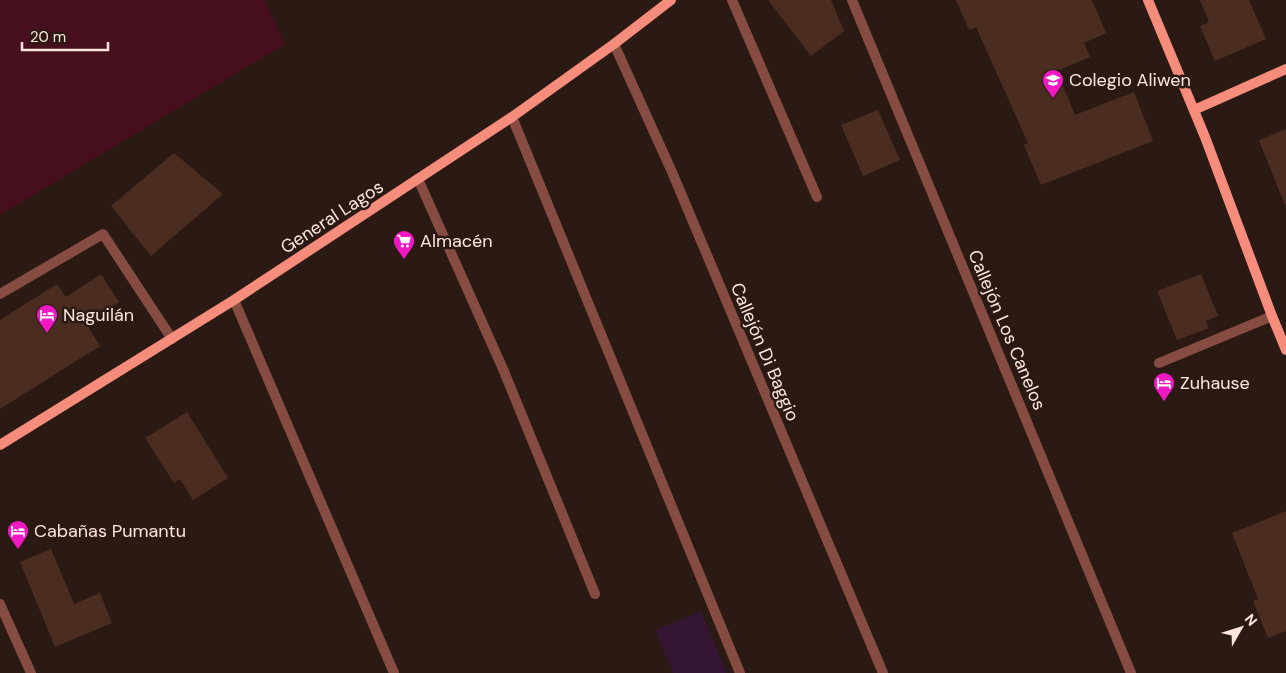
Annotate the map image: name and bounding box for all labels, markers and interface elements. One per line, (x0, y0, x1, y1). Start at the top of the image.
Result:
scale bar (22, 20, 109, 52)
text: 20 m (30, 27, 66, 47)
school or university icon: Colegio Aliwen (1041, 68, 1065, 99)
place label: Colegio Aliwen (1069, 68, 1191, 92)
street label: General Lagos (276, 175, 388, 259)
supermarket icon: Almacén (392, 229, 416, 260)
place label: Almacén (420, 229, 493, 253)
street label: Callejón Los Canelos (962, 246, 1052, 414)
street label: Callejón Di Baggio (725, 279, 805, 425)
hotel icon: Naguilán (35, 303, 59, 334)
place label: Naguilán (63, 303, 134, 327)
hotel icon: Zuhause (1152, 371, 1176, 402)
place label: Zuhause (1180, 371, 1250, 395)
hotel icon: Cabañas Pumantu (6, 519, 30, 550)
place label: Cabañas Pumantu (34, 519, 186, 543)
north arrow (1216, 603, 1266, 653)
text: N (1241, 610, 1261, 629)

